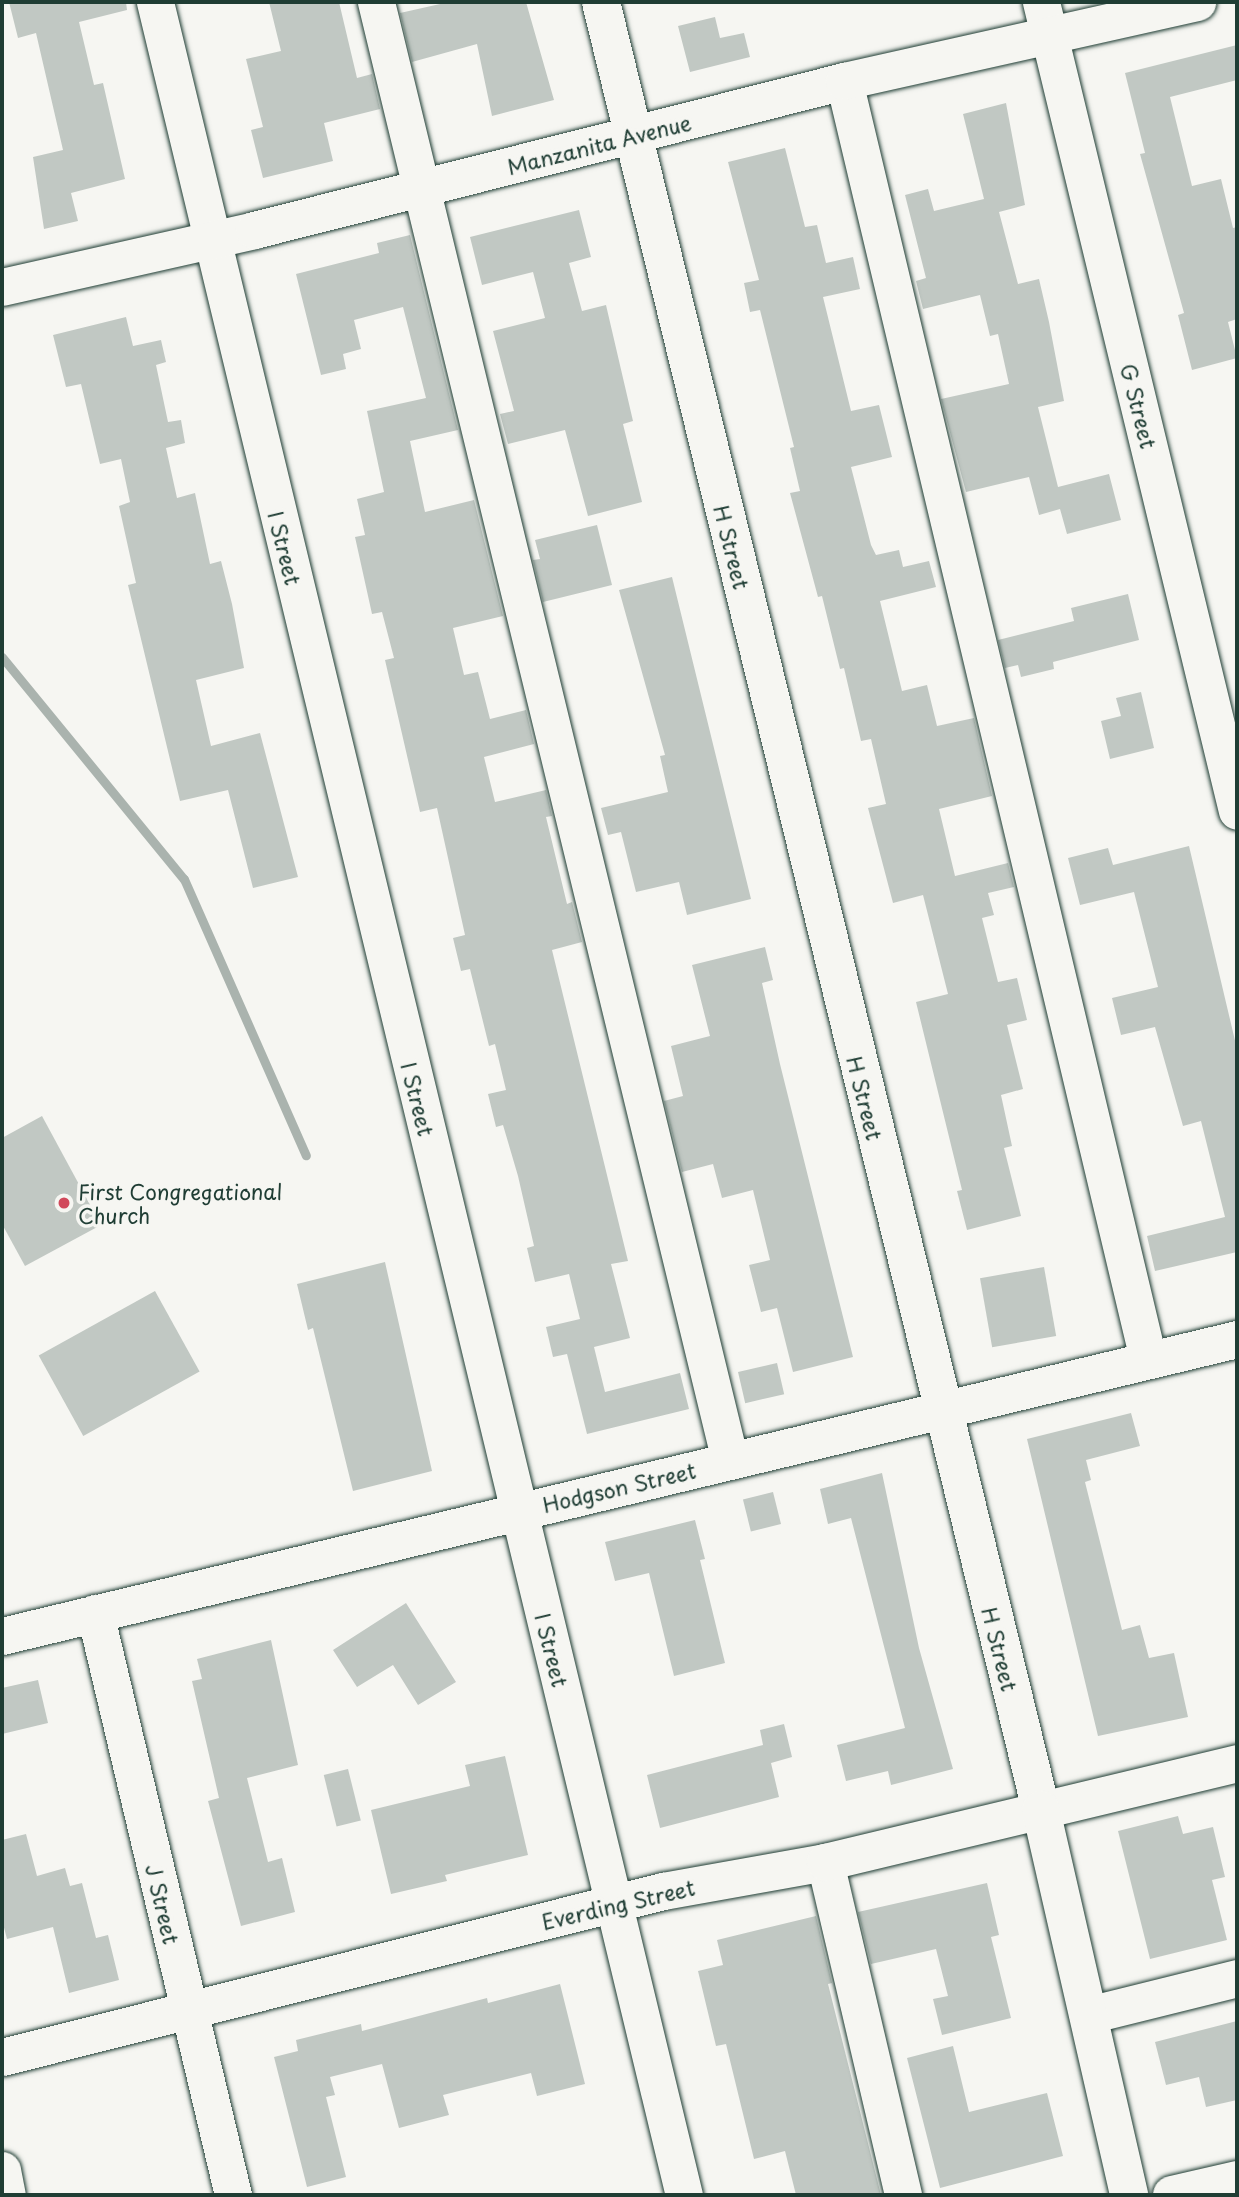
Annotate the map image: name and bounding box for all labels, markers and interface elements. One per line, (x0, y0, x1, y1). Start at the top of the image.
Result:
street label: Manzanita Avenue (504, 109, 694, 179)
street label: G Street (1116, 361, 1162, 451)
street label: H Street (709, 502, 755, 592)
street label: I Street (264, 508, 306, 588)
street label: H Street (842, 1053, 888, 1143)
street label: I Street (397, 1059, 439, 1139)
place label: First Congregational Church (78, 1178, 283, 1228)
marker: First Congregational Church (56, 1195, 72, 1211)
street label: Hodgson Street (540, 1457, 698, 1517)
street label: H Street (977, 1604, 1023, 1694)
street label: I Street (531, 1610, 573, 1690)
street label: J Street (141, 1861, 185, 1947)
street label: Everding Street (539, 1874, 697, 1934)

